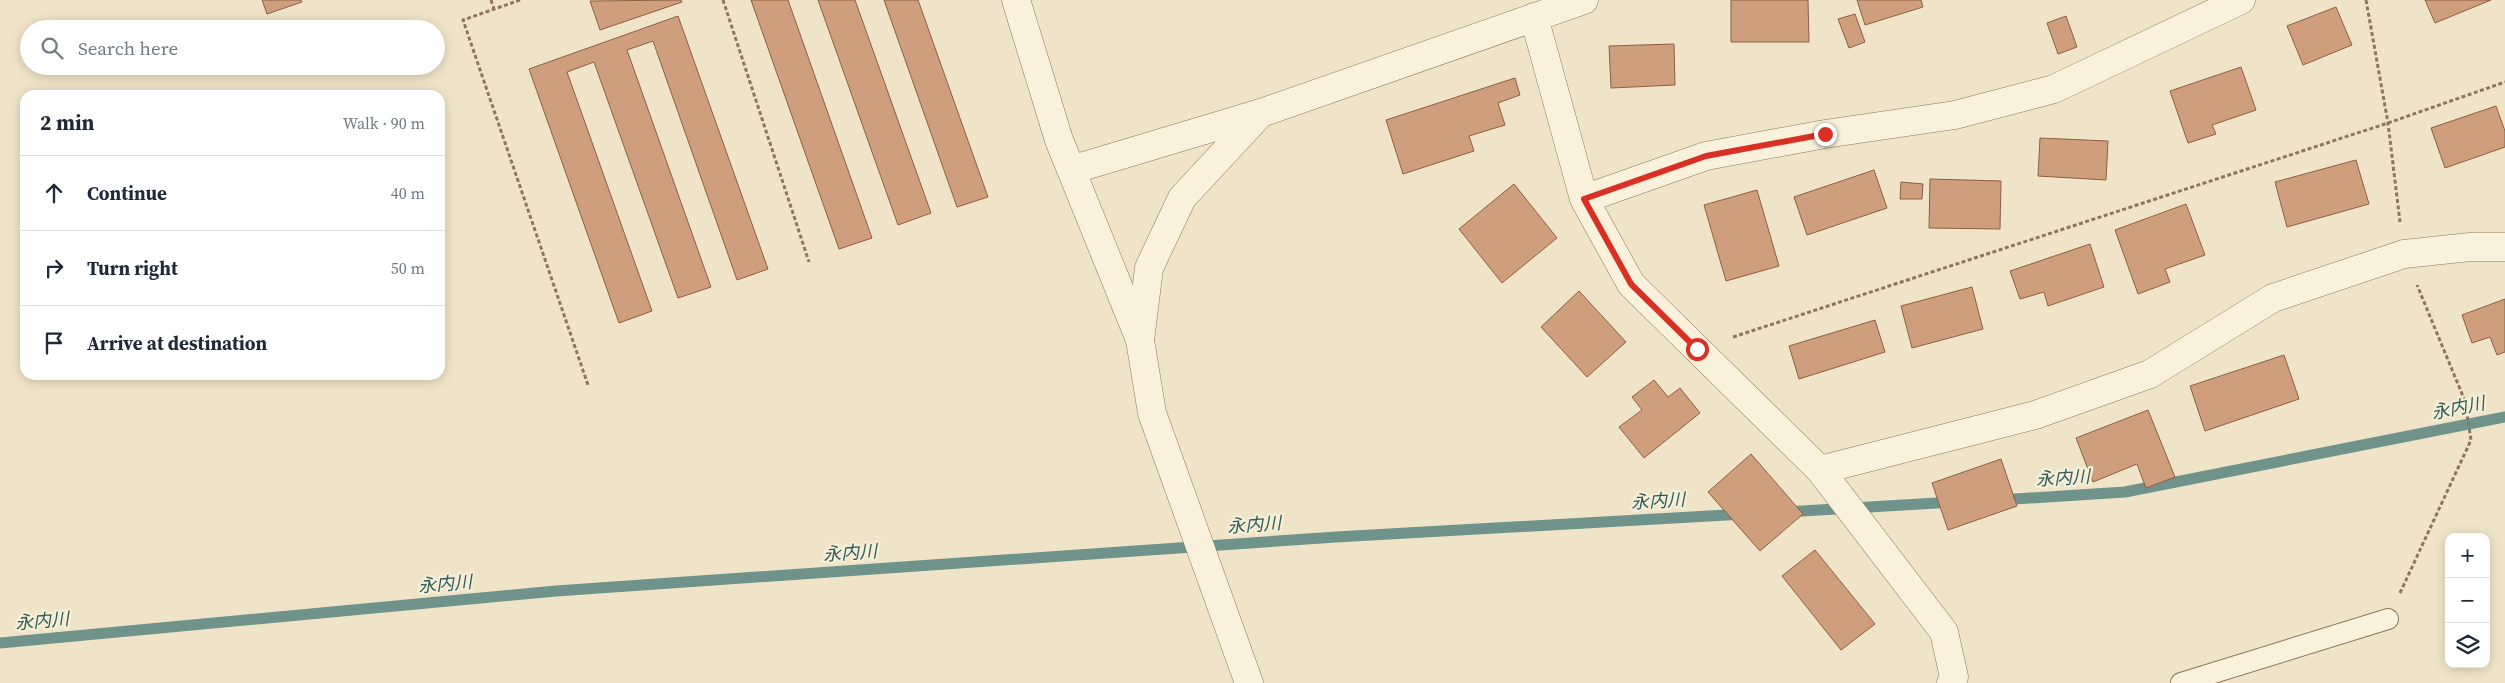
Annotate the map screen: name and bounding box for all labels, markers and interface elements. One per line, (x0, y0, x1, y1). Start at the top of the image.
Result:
search box (20, 20, 445, 75)
icon: search (38, 34, 66, 62)
text: Search here (78, 35, 178, 61)
text: 2 min (40, 108, 95, 137)
text: Walk · 90 m (343, 112, 425, 134)
route end (1814, 123, 1837, 146)
icon: ahead (40, 179, 68, 207)
text: Continue (87, 180, 167, 206)
text: 40 m (391, 182, 425, 204)
icon: right (40, 254, 68, 282)
text: Turn right (87, 255, 178, 281)
text: 50 m (391, 257, 425, 279)
icon: arrive (40, 329, 68, 357)
text: Arrive at destination (87, 330, 267, 356)
route start (1686, 338, 1709, 361)
water label: 永内川 (2429, 390, 2489, 425)
water label: 永内川 (2035, 464, 2093, 491)
water label: 永内川 (1630, 487, 1688, 514)
water label: 永内川 (1226, 510, 1284, 539)
map controls (2445, 533, 2490, 668)
button: + (2445, 533, 2490, 578)
water label: 永内川 (822, 538, 880, 567)
water label: 永内川 (417, 569, 475, 598)
button: − (2445, 578, 2490, 623)
water label: 永内川 (14, 606, 72, 635)
button: layers (2445, 623, 2490, 668)

